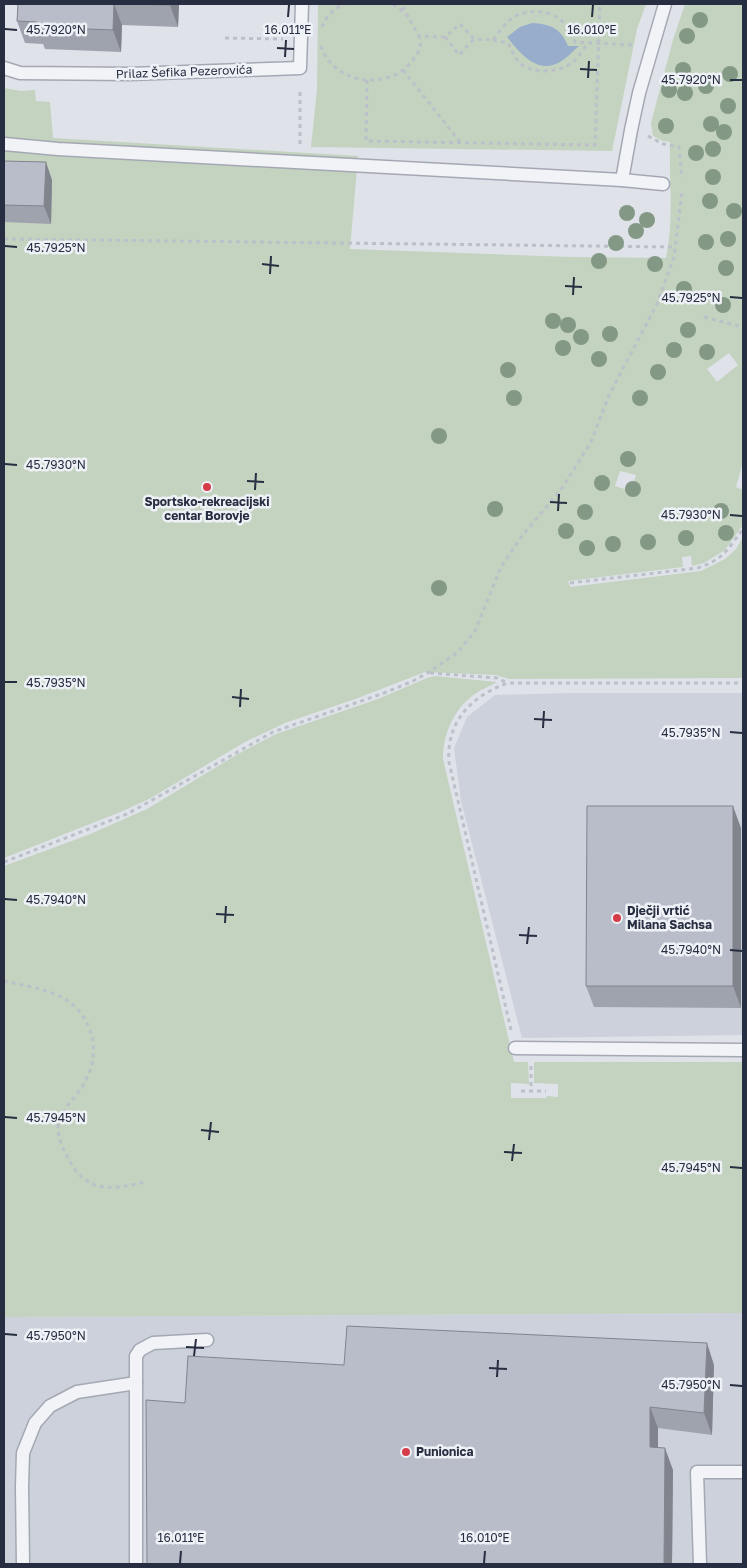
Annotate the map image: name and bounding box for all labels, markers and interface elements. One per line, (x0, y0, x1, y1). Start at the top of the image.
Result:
text: 45.7920°N (26, 22, 86, 37)
text: 16.011°E (265, 22, 311, 37)
text: 16.010°E (567, 22, 617, 37)
street label: Prilaz Šefika Pezerovića (115, 62, 253, 81)
text: 45.7920°N (661, 72, 721, 87)
text: 45.7925°N (26, 240, 86, 255)
text: 45.7925°N (661, 290, 721, 305)
text: 45.7930°N (26, 457, 86, 472)
marker: Sportsko-rekreacijski centar Borovje (201, 481, 213, 493)
place label: Sportsko-rekreacijski centar Borovje (144, 494, 270, 523)
text: 45.7930°N (661, 507, 721, 522)
text: 45.7935°N (26, 675, 86, 690)
text: 45.7935°N (661, 725, 721, 740)
text: 45.7940°N (26, 892, 86, 907)
place label: Dječji vrtić Milana Sachsa (627, 903, 712, 932)
marker: Dječji vrtić Milana Sachsa (611, 912, 623, 924)
text: 45.7940°N (661, 942, 721, 957)
text: 45.7945°N (26, 1110, 86, 1125)
text: 45.7945°N (661, 1160, 721, 1175)
text: 45.7950°N (26, 1328, 86, 1343)
text: 45.7950°N (661, 1377, 721, 1392)
place label: Punionica (416, 1444, 473, 1459)
marker: Punionica (400, 1446, 412, 1458)
text: 16.011°E (158, 1530, 204, 1545)
text: 16.010°E (460, 1530, 510, 1545)

